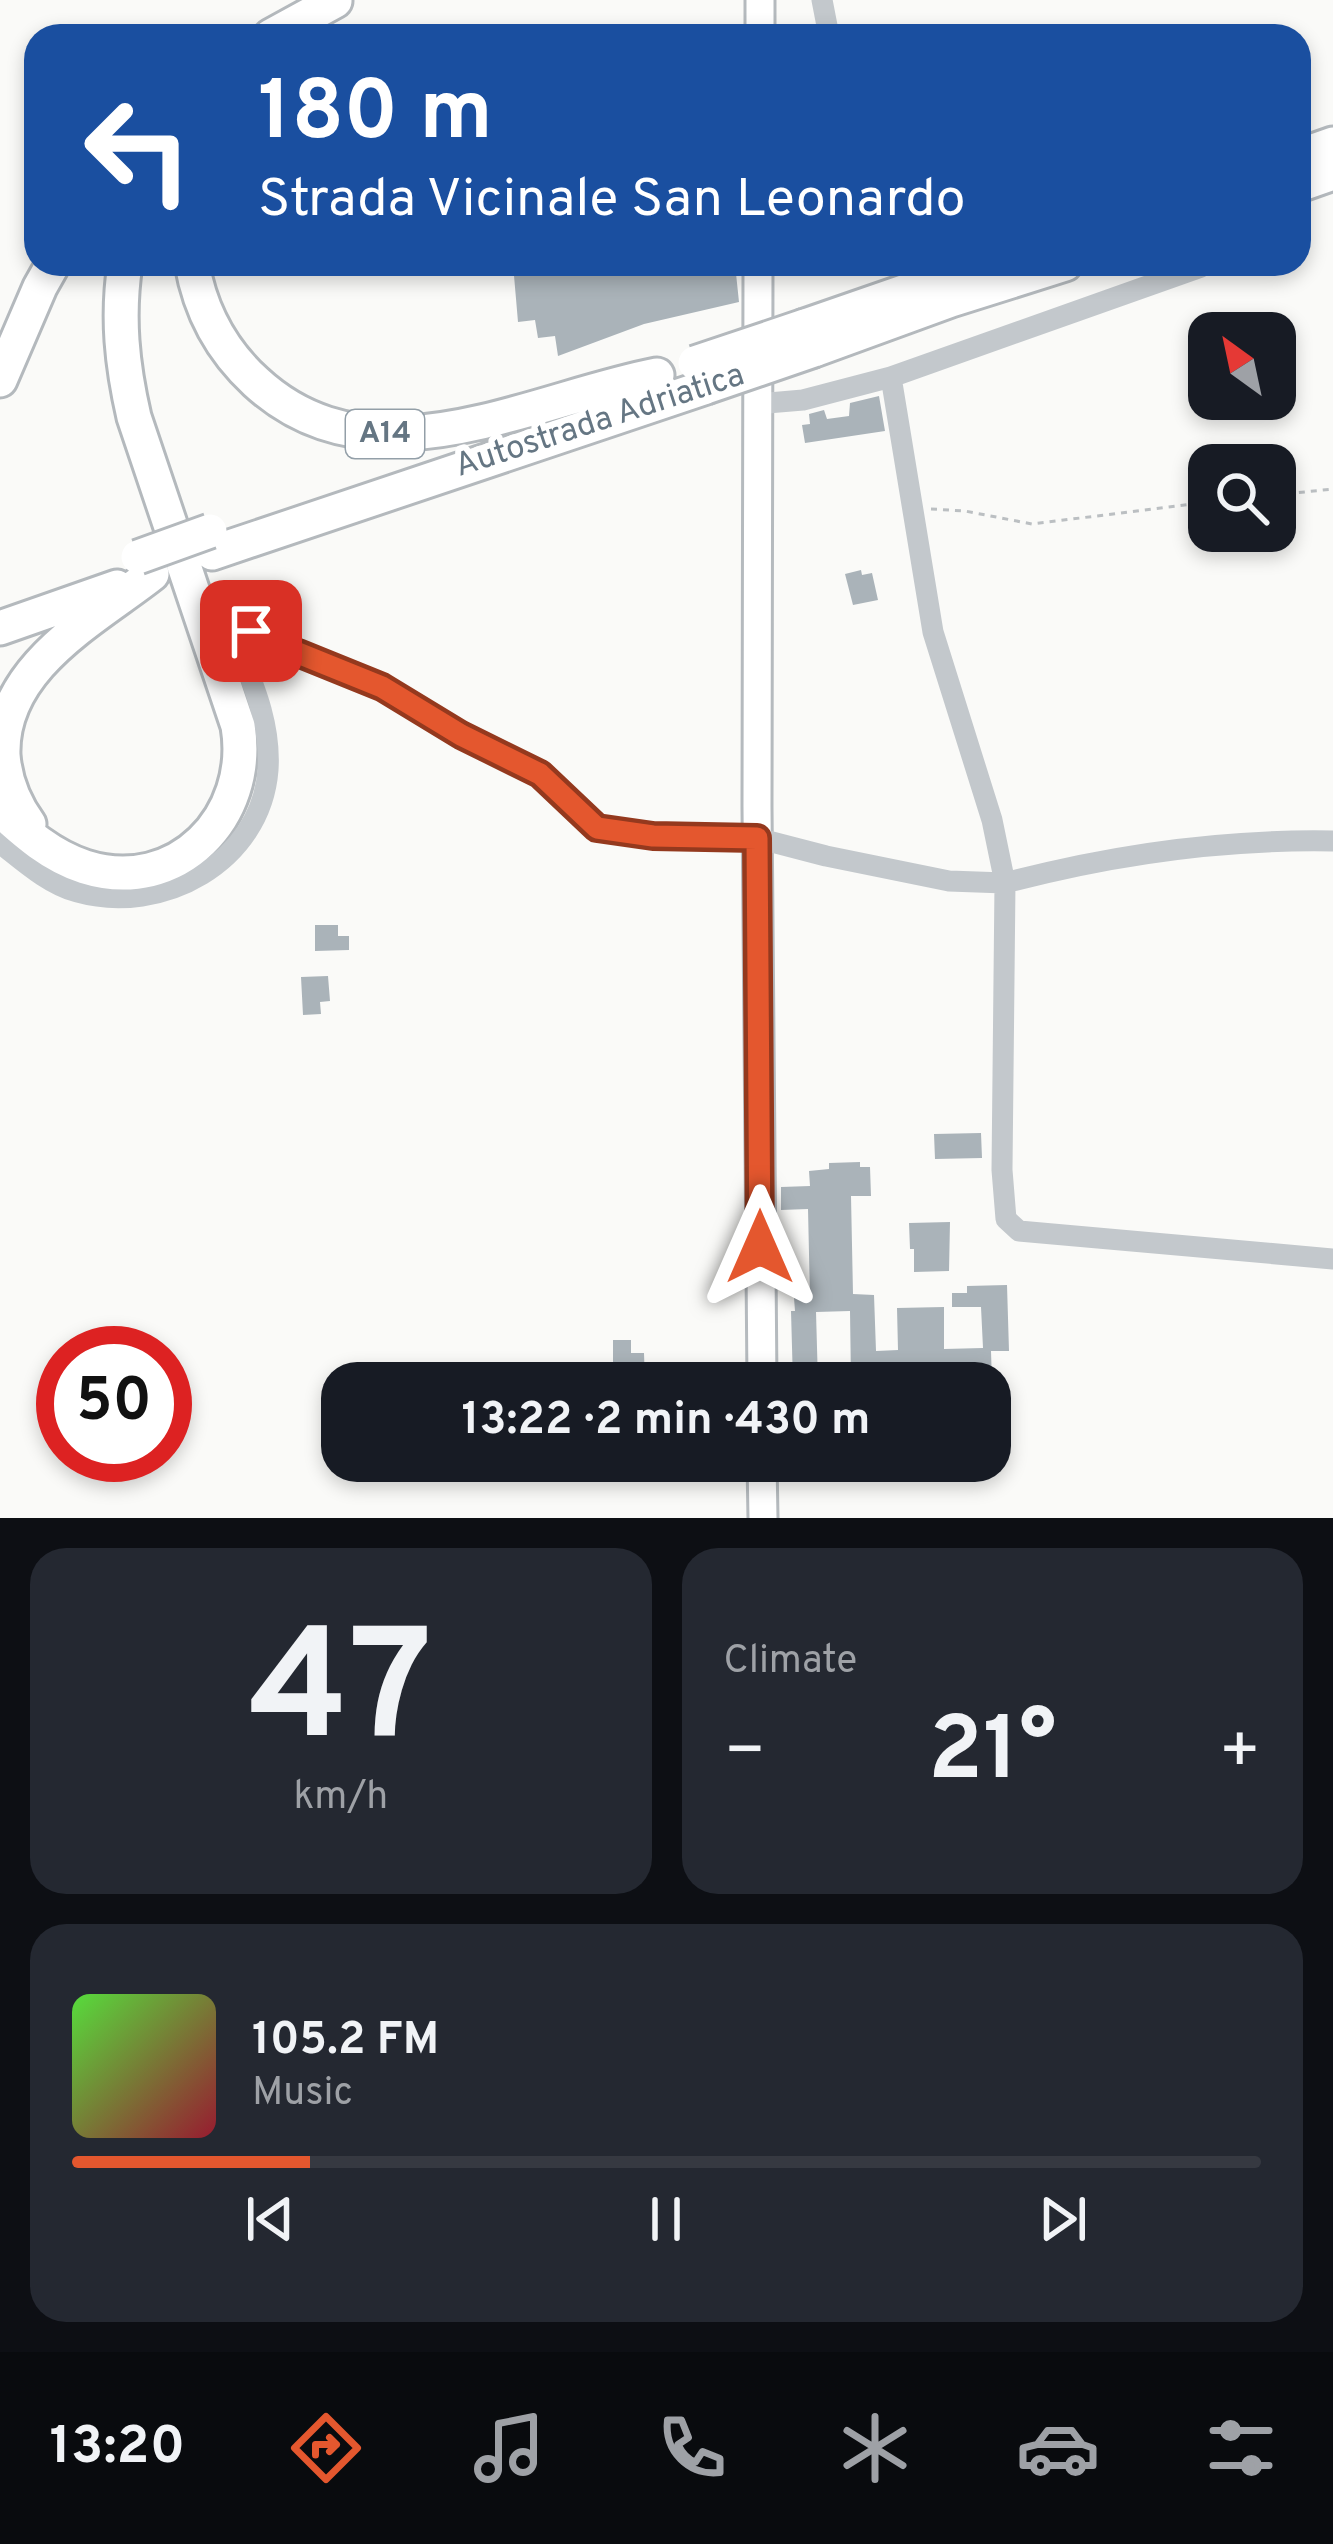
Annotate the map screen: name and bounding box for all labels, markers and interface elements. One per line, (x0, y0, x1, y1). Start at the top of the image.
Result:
text: 180 m (258, 63, 493, 169)
icon: left (60, 72, 216, 228)
text: Strada Vicinale San Leonardo (258, 167, 966, 236)
north arrow (1188, 312, 1296, 420)
map controls (1188, 312, 1296, 552)
street label: Autostrada Adriatica (450, 355, 750, 489)
road number: A14 (346, 410, 424, 458)
button: search (1188, 444, 1296, 552)
pin (200, 580, 302, 682)
icon: arrive (218, 598, 284, 664)
position arrow (697, 1184, 823, 1310)
speed limit sign: 50 (36, 1326, 192, 1482)
text: 13:22 · 2 min · 430 m (462, 1393, 870, 1450)
text: 47 (249, 1597, 433, 1795)
text: Climate (724, 1638, 857, 1687)
text: 21° (928, 1698, 1056, 1811)
text: − (724, 1713, 766, 1796)
text: + (1218, 1713, 1261, 1796)
text: km/h (293, 1774, 388, 1823)
text: 105.2 FM (252, 2013, 439, 2070)
text: Music (252, 2070, 353, 2119)
icon: previous (237, 2186, 303, 2252)
icon: pause (633, 2186, 699, 2252)
icon: next (1030, 2186, 1096, 2252)
icon: directions (284, 2406, 368, 2490)
icon: music (467, 2406, 551, 2490)
icon: phone (650, 2406, 734, 2490)
icon: climate (833, 2406, 917, 2490)
icon: car (1016, 2406, 1100, 2490)
icon: filters (1199, 2406, 1283, 2490)
text: 13:20 (50, 2414, 185, 2483)

